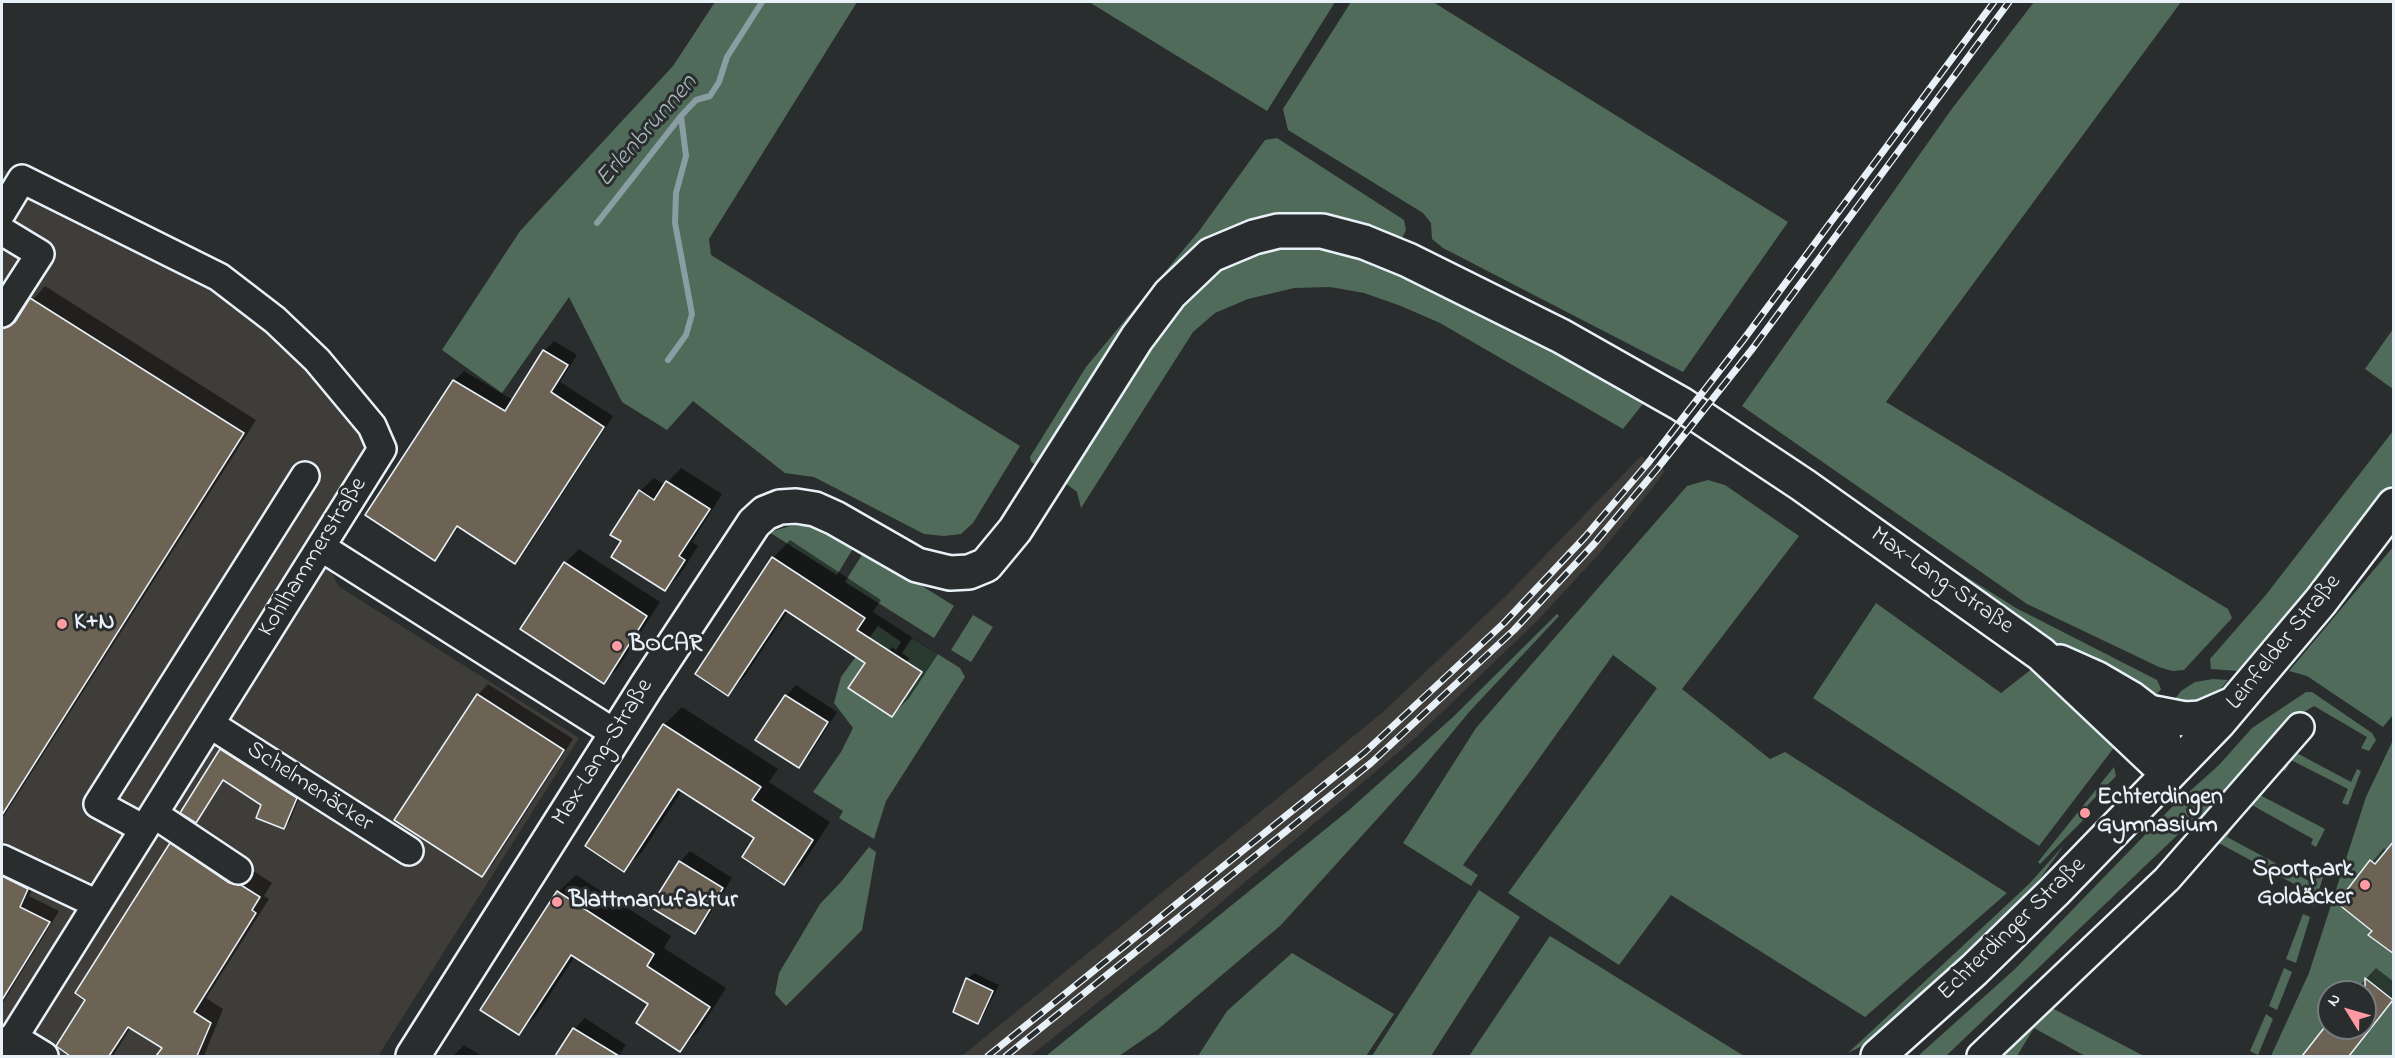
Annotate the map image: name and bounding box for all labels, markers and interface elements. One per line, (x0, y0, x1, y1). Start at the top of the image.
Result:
water label: Erlenbrunnen (591, 69, 705, 195)
street label: Kohlhammerstraße (253, 473, 375, 643)
street label: Max-Lang-Straße (1864, 522, 2018, 642)
street label: Leinfelder Straße (2221, 569, 2349, 717)
place label: K+N (74, 610, 115, 638)
marker: K+N (55, 617, 69, 631)
place label: BOCAR (629, 632, 702, 660)
marker: BOCAR (610, 639, 624, 653)
street label: Max-Lang-Straße (547, 674, 661, 832)
street label: Schelmenäcker (240, 736, 378, 840)
place label: Echterdingen Gymnasium (2097, 785, 2223, 841)
marker: Echterdingen Gymnasium (2078, 806, 2092, 820)
street label: Echterdinger Straße (1933, 852, 2093, 1008)
place label: Sportpark Goldäcker (2253, 857, 2353, 913)
marker: Sportpark Goldäcker (2358, 878, 2372, 892)
place label: Blattmanufaktur (569, 888, 738, 916)
marker: Blattmanufaktur (550, 895, 564, 909)
north arrow (2317, 980, 2377, 1040)
text: N (2321, 989, 2347, 1012)

